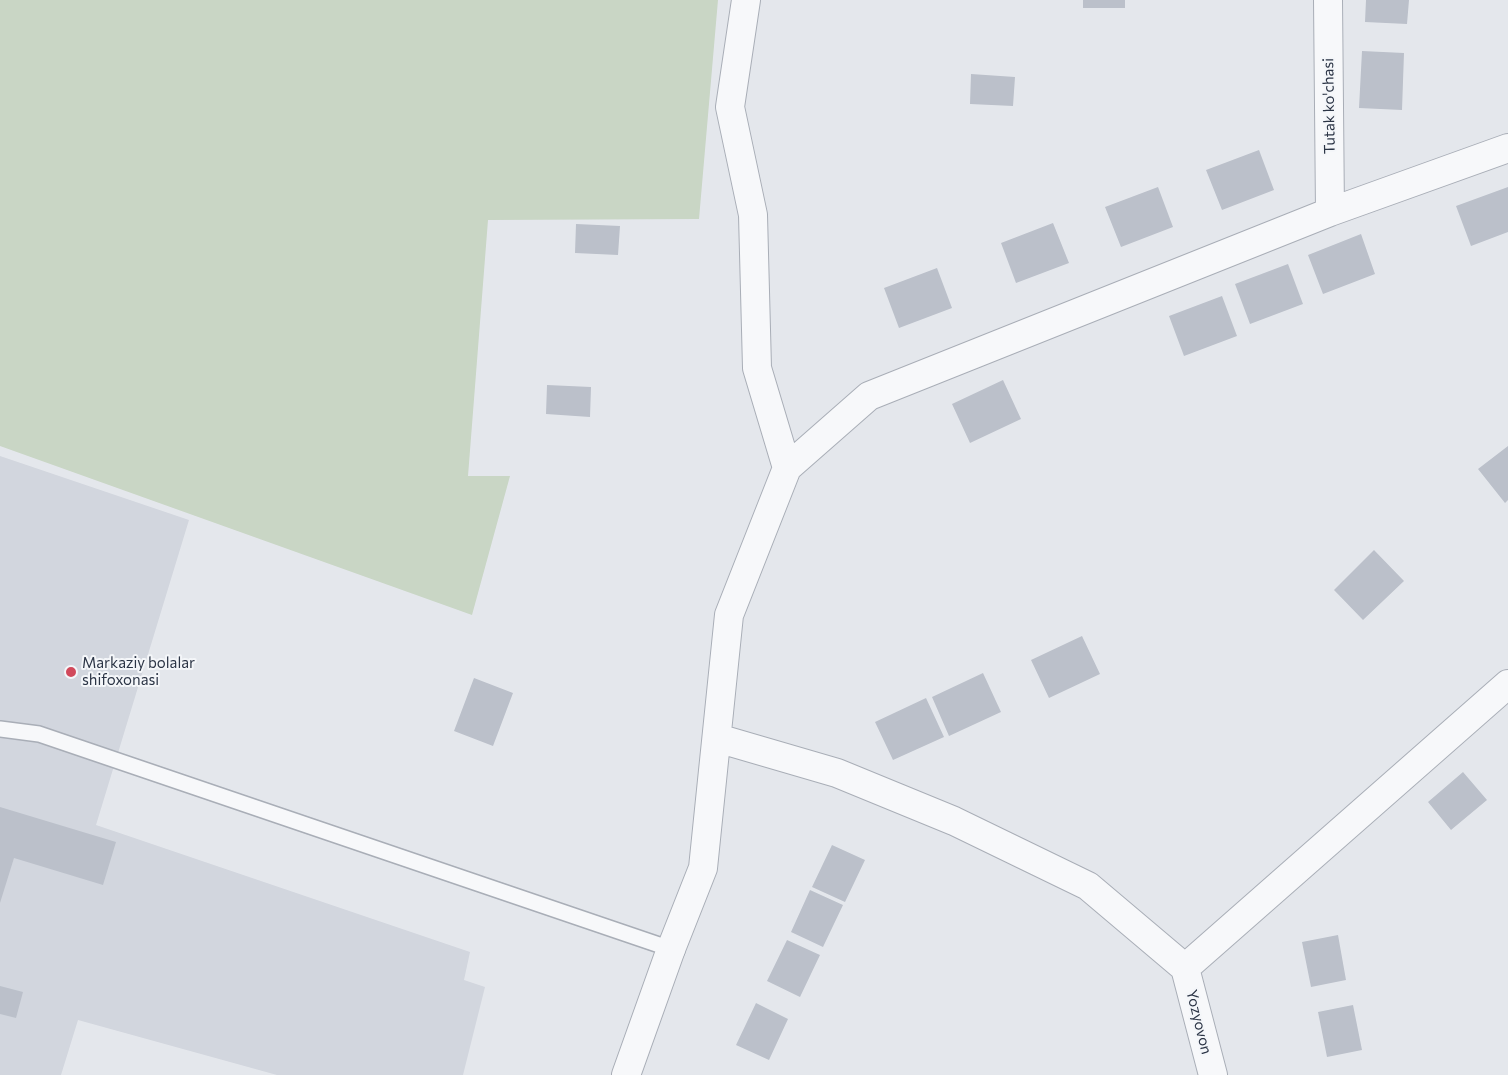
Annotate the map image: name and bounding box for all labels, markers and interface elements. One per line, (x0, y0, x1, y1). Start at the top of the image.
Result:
street label: Tutak ko'chasi (1319, 58, 1339, 154)
place label: Markaziy bolalar shifoxonasi (82, 654, 195, 689)
marker: Markaziy bolalar shifoxonasi (64, 665, 78, 679)
street label: Yozyovon (1182, 988, 1216, 1056)

